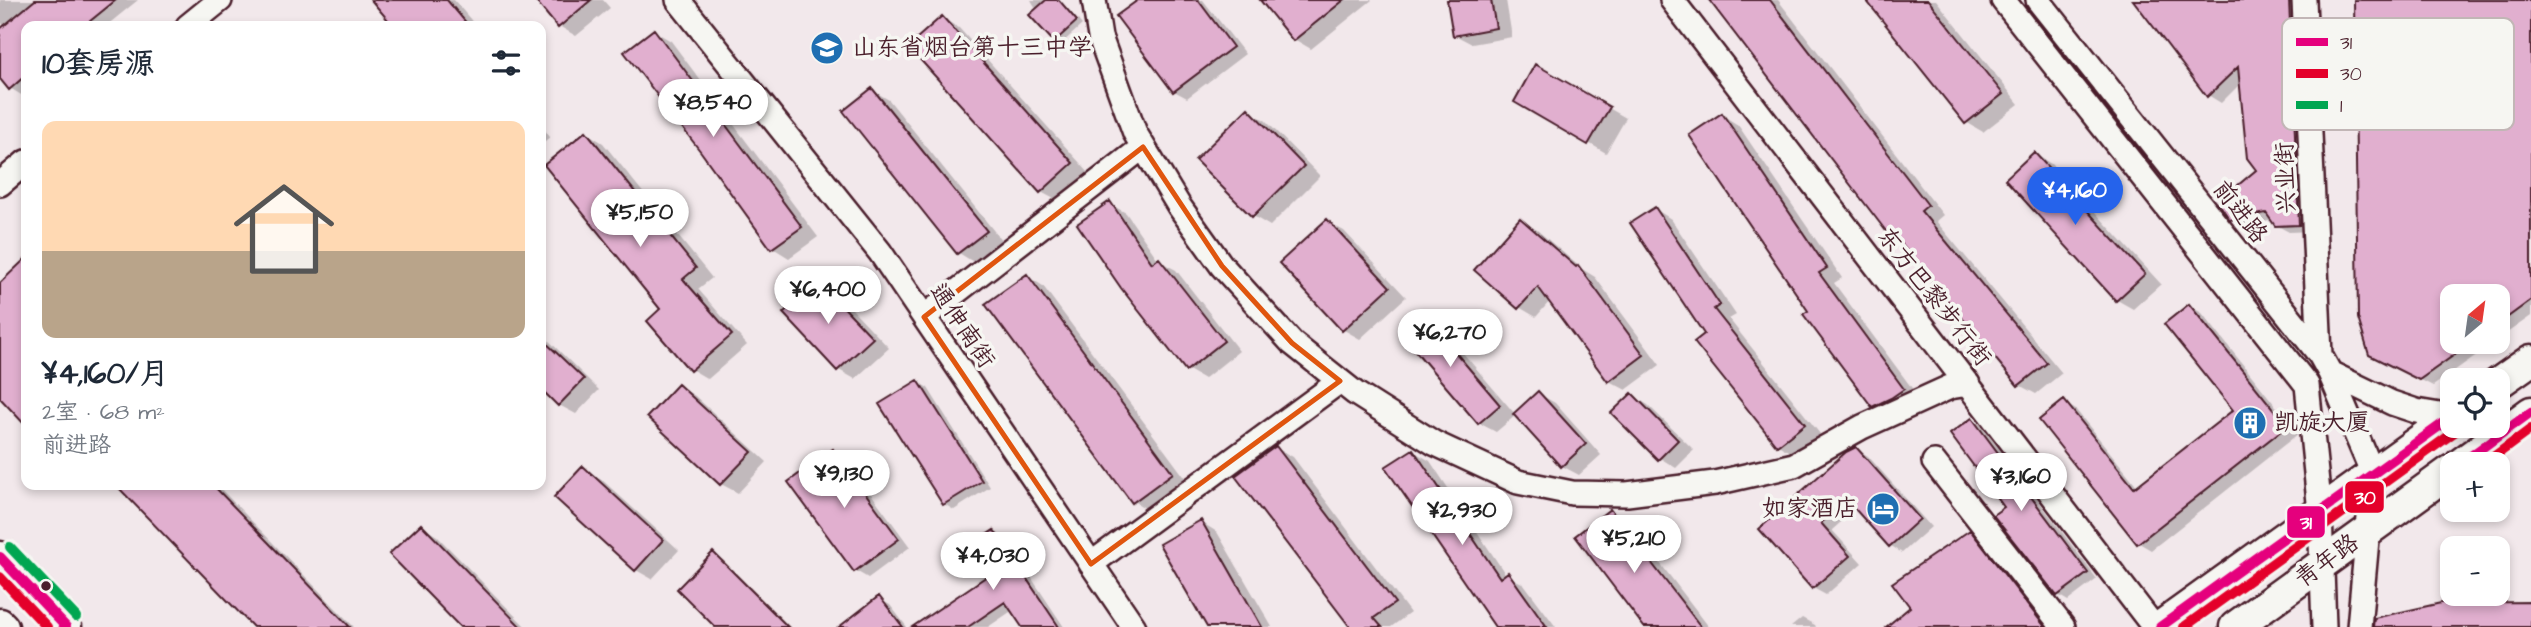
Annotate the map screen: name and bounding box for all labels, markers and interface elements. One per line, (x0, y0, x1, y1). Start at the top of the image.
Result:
legend (2282, 18, 2514, 130)
school or university icon: 山东省烟台第十三中学 (808, 29, 846, 67)
text: 31 (2340, 30, 2353, 57)
place label: 山东省烟台第十三中学 (852, 31, 1092, 65)
text: 10套房源 (42, 43, 155, 85)
icon: filters (487, 44, 525, 82)
text: 30 (2340, 61, 2362, 88)
pin: ¥8,540 (656, 80, 770, 139)
text: ¥8,540 (674, 86, 752, 118)
text: 1 (2340, 93, 2343, 120)
street label: 兴业街 (2268, 141, 2304, 215)
icon: home (221, 166, 347, 292)
pin: ¥4,160 (2018, 168, 2132, 227)
street label: 前进路 (2204, 173, 2276, 251)
text: ¥4,160 (2043, 174, 2107, 206)
pin: ¥5,150 (583, 190, 697, 249)
text: ¥5,150 (607, 196, 673, 228)
street label: 东方巴黎步行街 (1869, 220, 1999, 374)
pin: ¥6,400 (771, 266, 885, 326)
text: ¥6,400 (790, 273, 866, 305)
street label: 通伸南街 (921, 277, 1003, 375)
north arrow (2440, 284, 2510, 354)
map controls (2440, 284, 2510, 606)
pin: ¥6,270 (1393, 310, 1507, 369)
text: ¥6,270 (1414, 316, 1486, 348)
text: ¥4,160/月 (42, 353, 169, 395)
button: locate (2440, 368, 2510, 438)
text: 2室 · 68 m² (42, 396, 165, 428)
building icon: 凯旋大厦 (2231, 404, 2269, 442)
place label: 凯旋大厦 (2274, 406, 2370, 440)
text: 前进路 (42, 429, 111, 461)
pin: ¥9,130 (787, 450, 901, 510)
button: + (2440, 452, 2510, 522)
pin: ¥3,160 (1964, 454, 2078, 513)
text: ¥9,130 (815, 457, 873, 489)
text: ¥3,160 (1991, 460, 2051, 492)
line badge: 30 (2344, 480, 2385, 514)
text: 30 (2353, 485, 2376, 512)
pin: ¥2,930 (1405, 488, 1519, 547)
hotel icon: 如家酒店 (1864, 490, 1902, 528)
place label: 如家酒店 (1762, 492, 1858, 526)
text: ¥2,930 (1428, 494, 1496, 526)
line badge: 31 (2286, 505, 2326, 539)
text: 31 (2299, 510, 2313, 537)
pin: ¥5,210 (1577, 516, 1691, 575)
text: ¥5,210 (1602, 522, 1666, 554)
street label: 青年路 (2288, 526, 2366, 596)
pin: ¥4,030 (936, 532, 1050, 592)
button: − (2440, 536, 2510, 606)
text: ¥4,030 (957, 539, 1029, 571)
unlabelled marker (39, 579, 53, 593)

